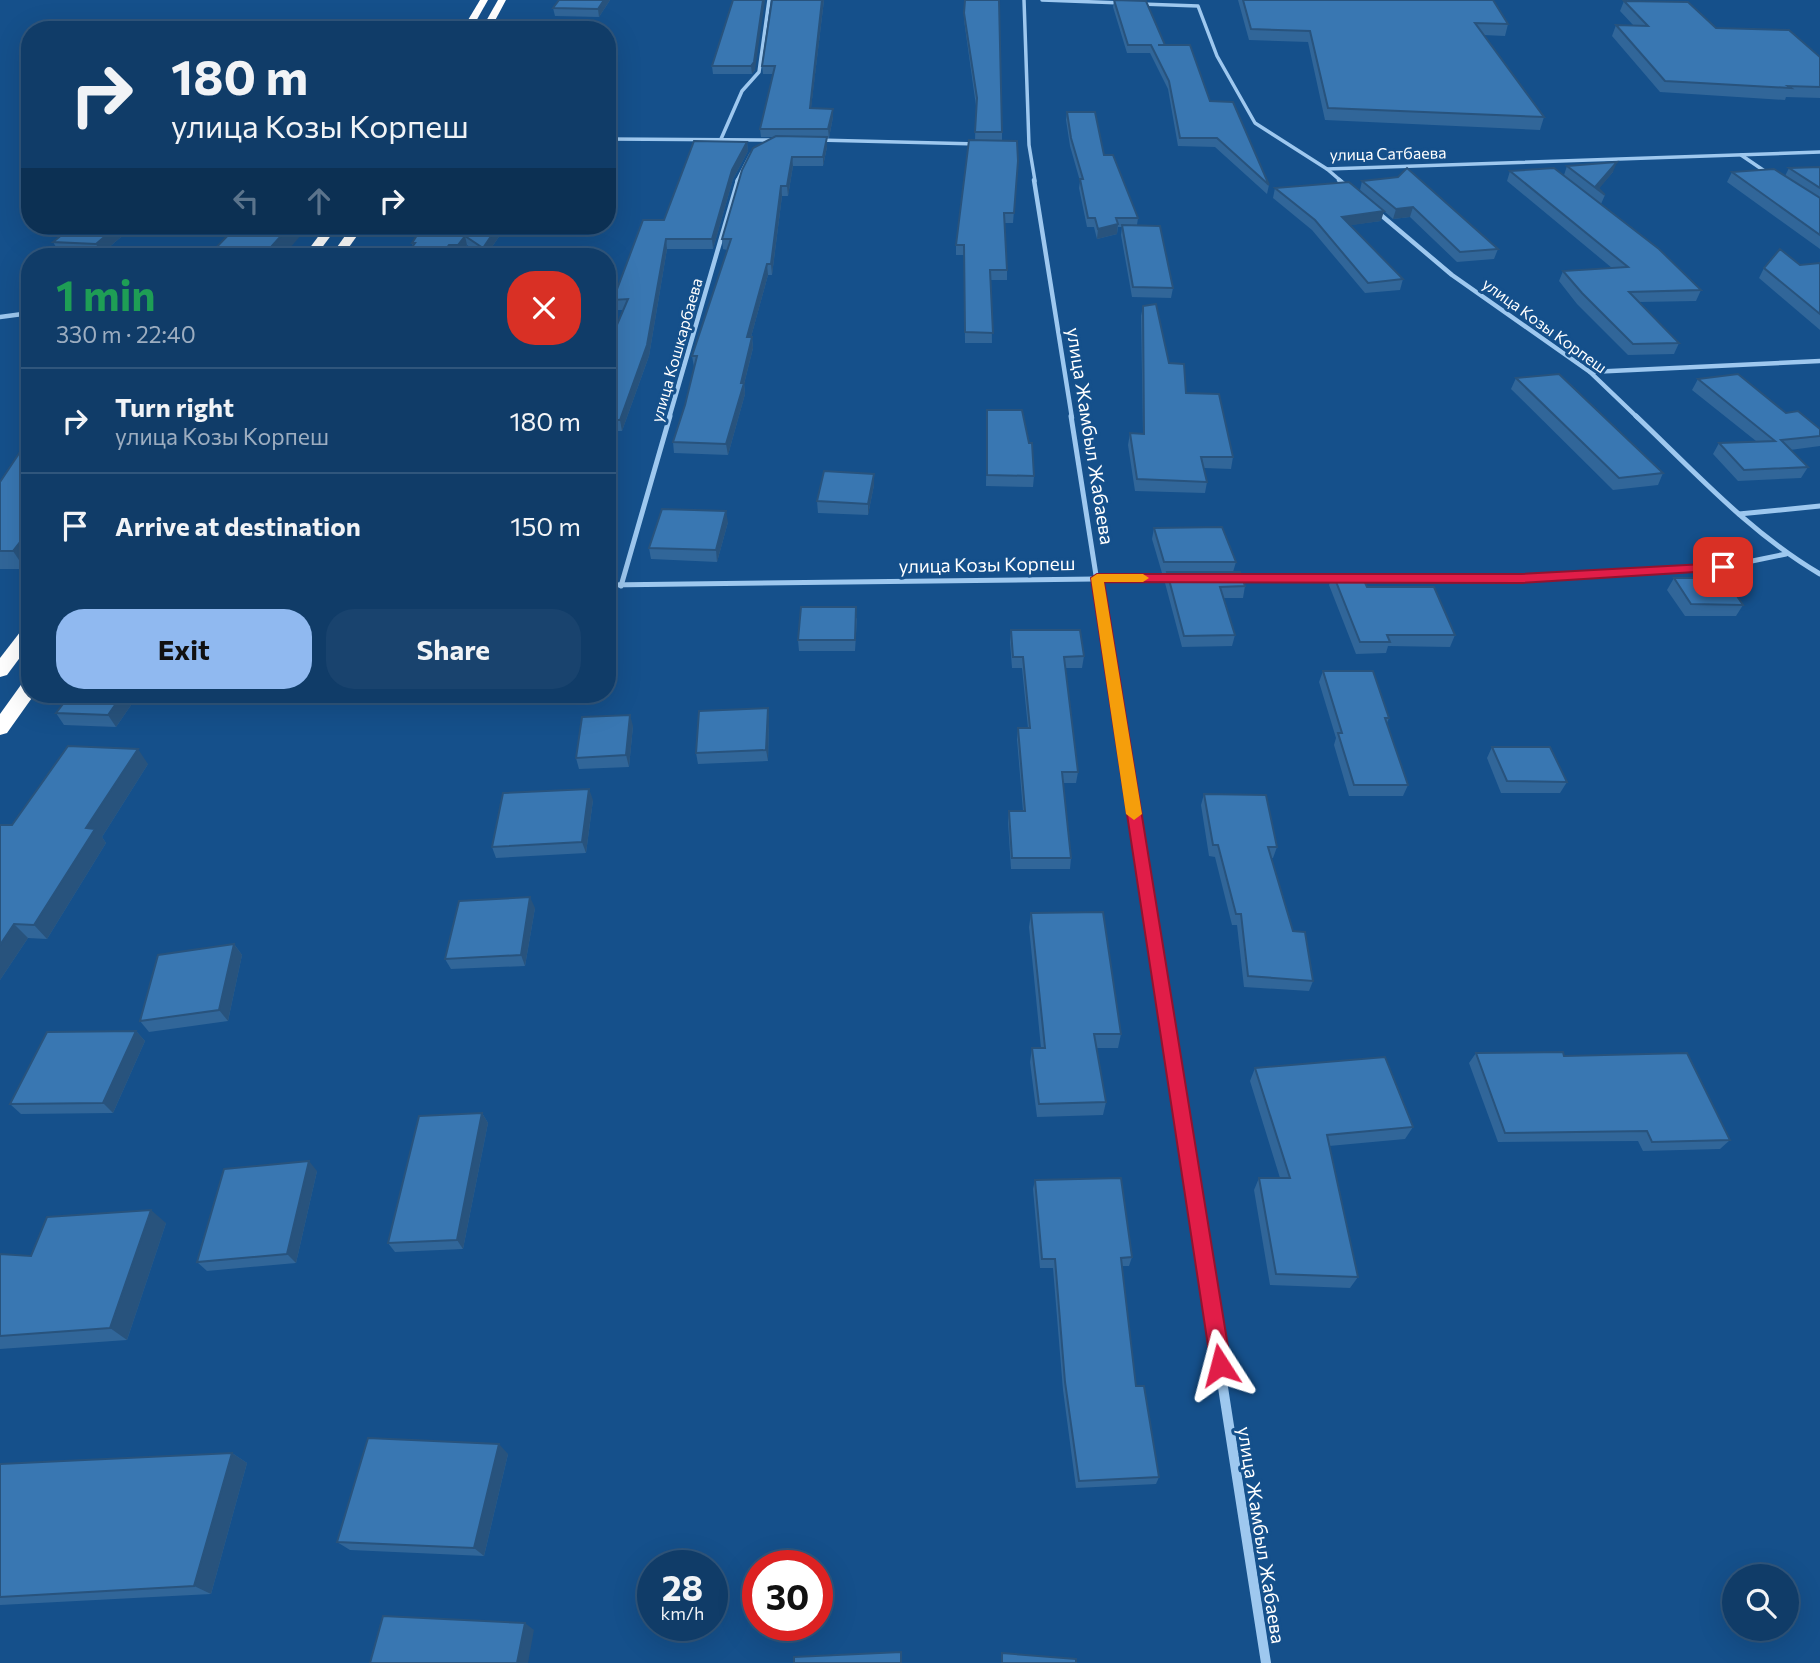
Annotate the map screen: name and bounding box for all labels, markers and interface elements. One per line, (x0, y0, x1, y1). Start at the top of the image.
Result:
text: 180 m (171, 45, 308, 105)
icon: right (56, 49, 147, 140)
text: улица Козы Корпеш (171, 105, 469, 145)
street label: улица Сатбаева (1329, 142, 1447, 164)
icon: left (227, 182, 265, 220)
icon: ahead (300, 182, 338, 220)
icon: right (373, 182, 411, 220)
text: 1 min (56, 268, 156, 320)
button: close (507, 271, 581, 345)
street label: улица Козы Корпеш (1479, 274, 1611, 376)
street label: улица Кошкарбаева (646, 276, 706, 424)
text: 330 m · 22:40 (56, 320, 196, 348)
street label: улица Жамбыл Жабаева (1062, 326, 1120, 546)
text: Turn right (115, 391, 234, 422)
icon: right (56, 402, 94, 440)
text: 180 m (509, 405, 581, 436)
text: улица Козы Корпеш (115, 422, 329, 450)
icon: arrive (56, 507, 94, 545)
text: Arrive at destination (115, 510, 361, 541)
text: 150 m (510, 510, 581, 541)
pin (1693, 537, 1753, 597)
icon: arrive (1704, 548, 1742, 586)
street label: улица Козы Корпеш (898, 551, 1076, 577)
button: Exit (56, 609, 312, 689)
button: Share (326, 609, 581, 689)
position arrow (1183, 1328, 1257, 1402)
street label: улица Жамбыл Жабаева (1233, 1425, 1291, 1645)
speed limit sign: 30 (742, 1550, 833, 1641)
map controls (1722, 1564, 1799, 1641)
button: search (1722, 1564, 1799, 1641)
text: 28 (662, 1565, 703, 1608)
text: km/h (661, 1602, 704, 1624)

